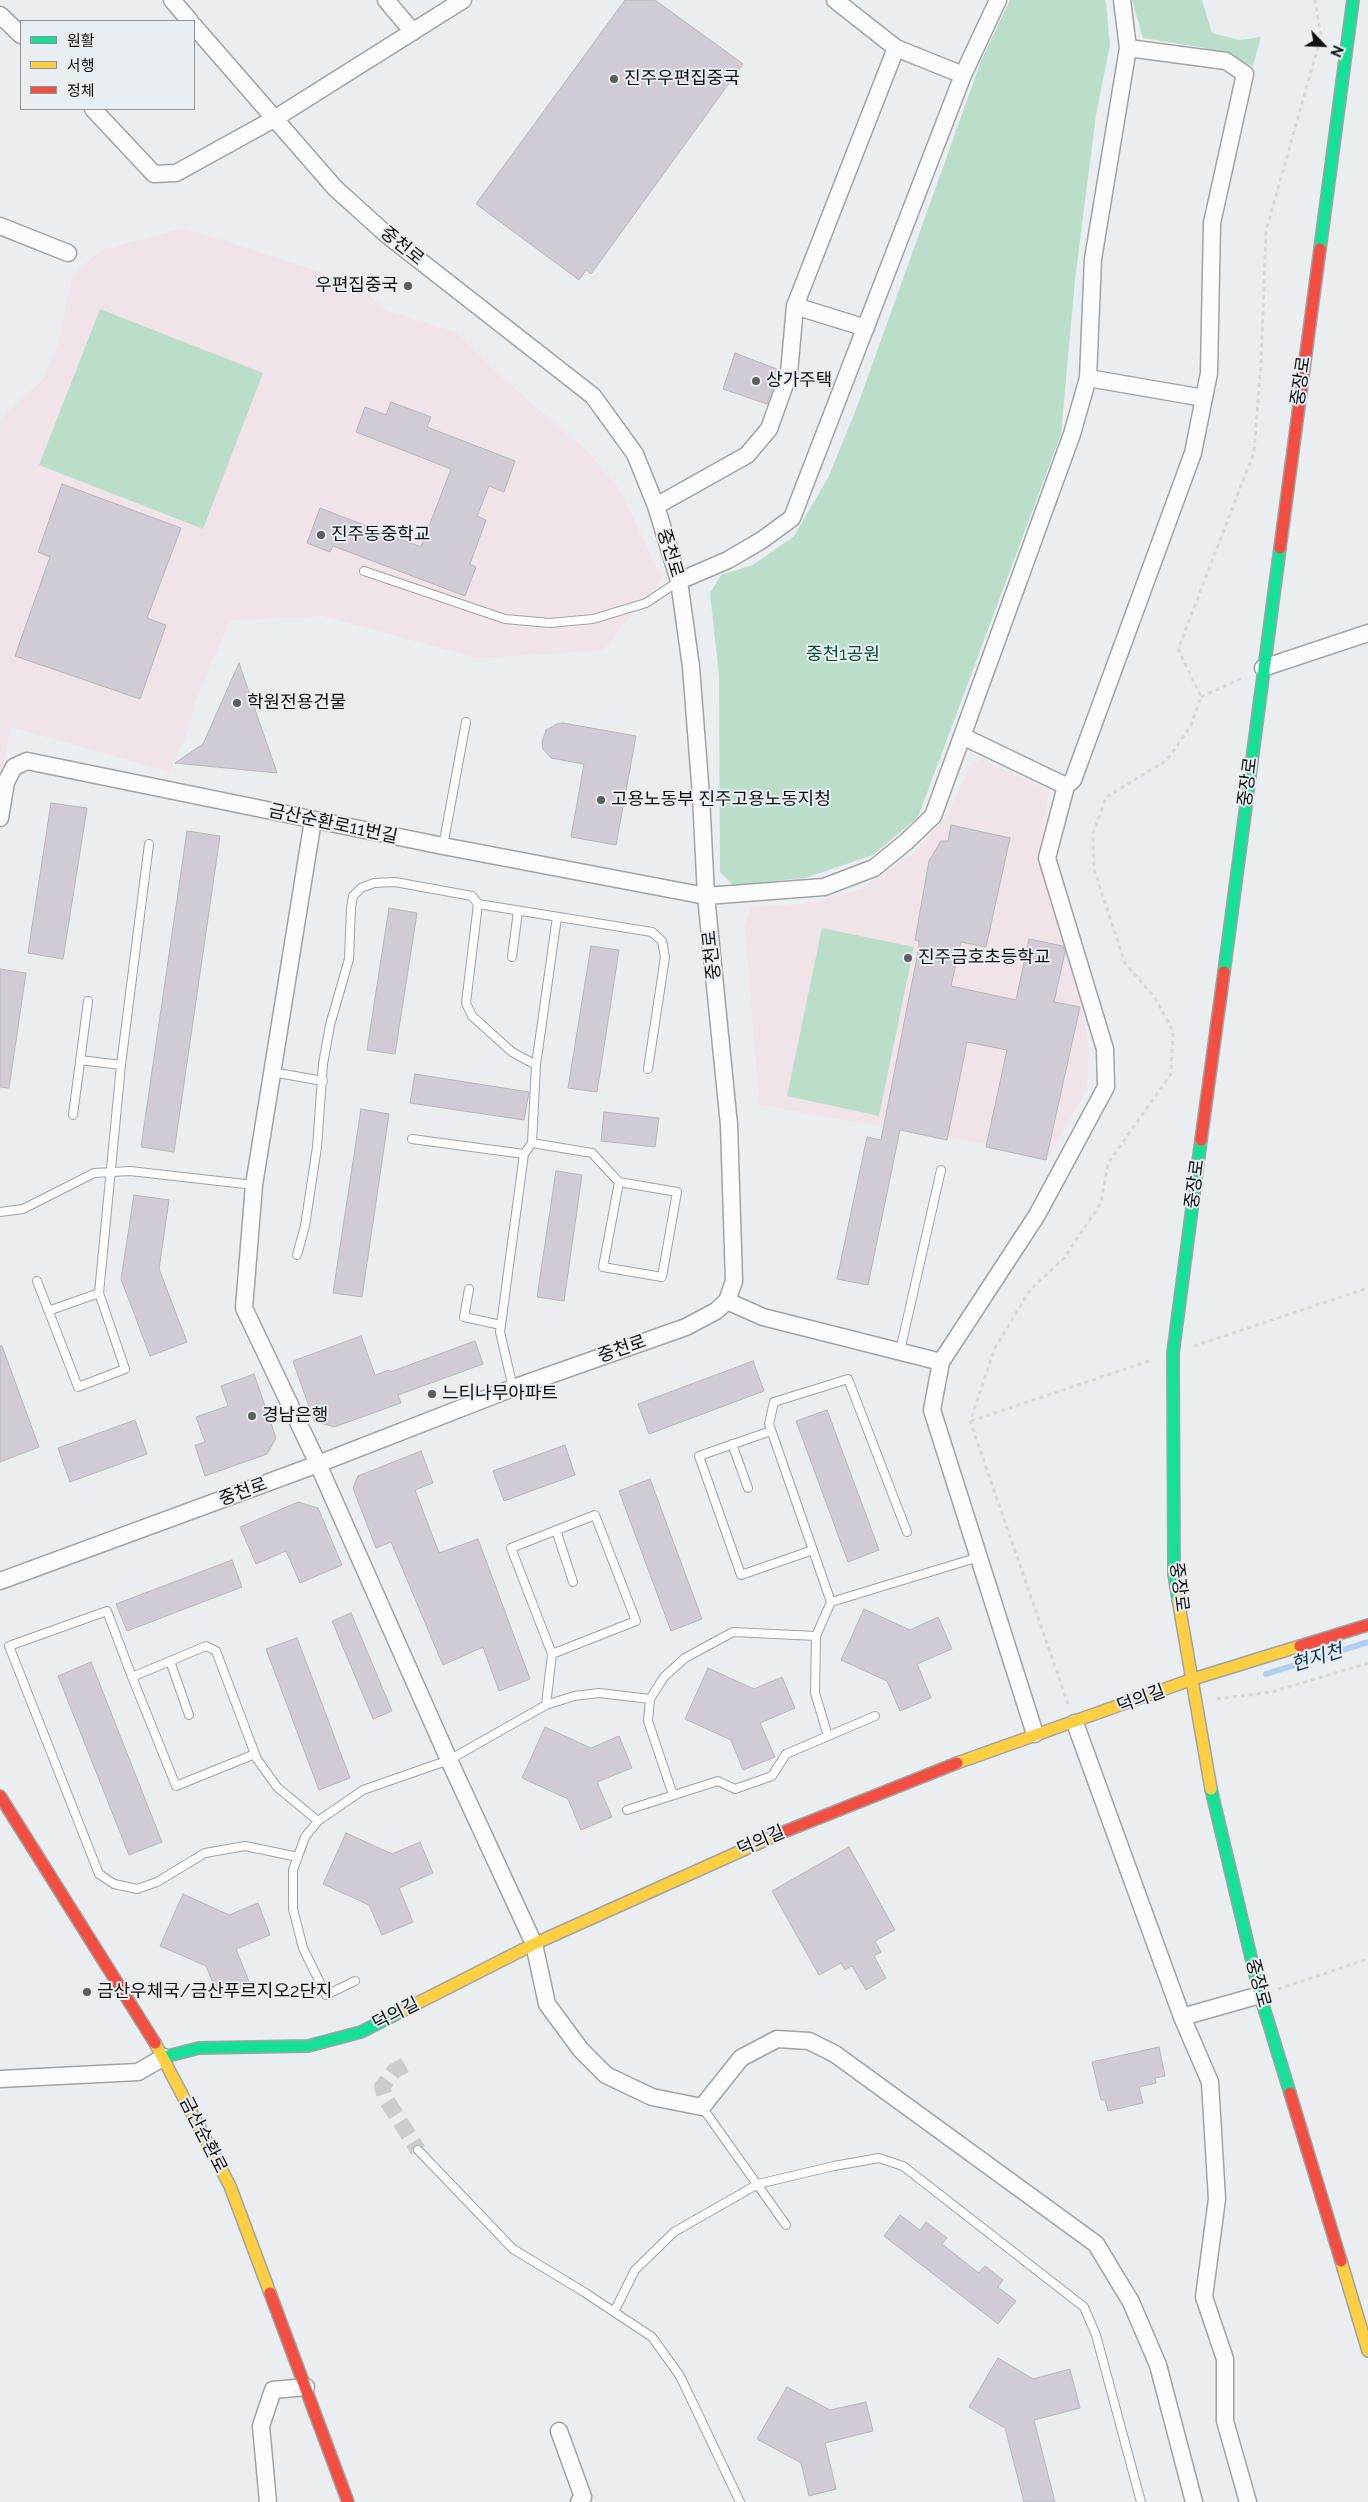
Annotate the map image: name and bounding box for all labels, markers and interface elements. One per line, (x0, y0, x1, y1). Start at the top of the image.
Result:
legend (20, 20, 195, 110)
north arrow (1298, 20, 1348, 70)
text: 원활 (67, 32, 95, 50)
text: N (1327, 43, 1346, 59)
text: 서행 (67, 57, 95, 75)
place label: 진주우편집중국 (624, 68, 740, 90)
marker: 진주우편집중국 (608, 73, 620, 85)
text: 정체 (67, 82, 95, 100)
street label: 중천로 (376, 222, 428, 270)
place label: 우편집중국 (315, 275, 398, 297)
marker: 우편집중국 (402, 280, 414, 292)
street label: 중장로 (1287, 355, 1315, 407)
place label: 상가주택 (766, 370, 832, 392)
marker: 상가주택 (750, 375, 762, 387)
place label: 진주동중학교 (331, 524, 430, 546)
street label: 중천로 (652, 526, 688, 580)
marker: 진주동중학교 (315, 529, 327, 541)
park label: 중천1공원 (806, 644, 880, 666)
place label: 학원전용건물 (247, 692, 346, 714)
marker: 학원전용건물 (231, 697, 243, 709)
street label: 중장로 (1234, 756, 1262, 808)
place label: 고용노동부 진주고용노동지청 (611, 789, 831, 811)
marker: 고용노동부 진주고용노동지청 (595, 794, 607, 806)
street label: 금산순환로11번길 (267, 800, 399, 848)
street label: 중천로 (699, 929, 725, 981)
place label: 진주금호초등학교 (918, 947, 1050, 969)
marker: 진주금호초등학교 (902, 952, 914, 964)
street label: 중장로 (1181, 1158, 1209, 1210)
street label: 중천로 (595, 1331, 649, 1367)
place label: 느티나무아파트 (442, 1383, 558, 1405)
marker: 느티나무아파트 (426, 1388, 438, 1400)
place label: 경남은행 (262, 1405, 328, 1427)
marker: 경남은행 (246, 1410, 258, 1422)
street label: 중천로 (216, 1473, 270, 1511)
street label: 중장로 (1165, 1561, 1193, 1613)
water label: 현지천 (1289, 1639, 1345, 1677)
street label: 덕의길 (1114, 1680, 1168, 1718)
street label: 덕의길 (734, 1821, 788, 1861)
street label: 중장로 (1241, 1956, 1275, 2010)
place label: 금산우체국/금산푸르지오2단지 (97, 1981, 333, 2003)
marker: 금산우체국/금산푸르지오2단지 (81, 1986, 93, 1998)
street label: 덕의길 (369, 1993, 423, 2035)
street label: 금산순환로 (175, 2093, 231, 2177)

